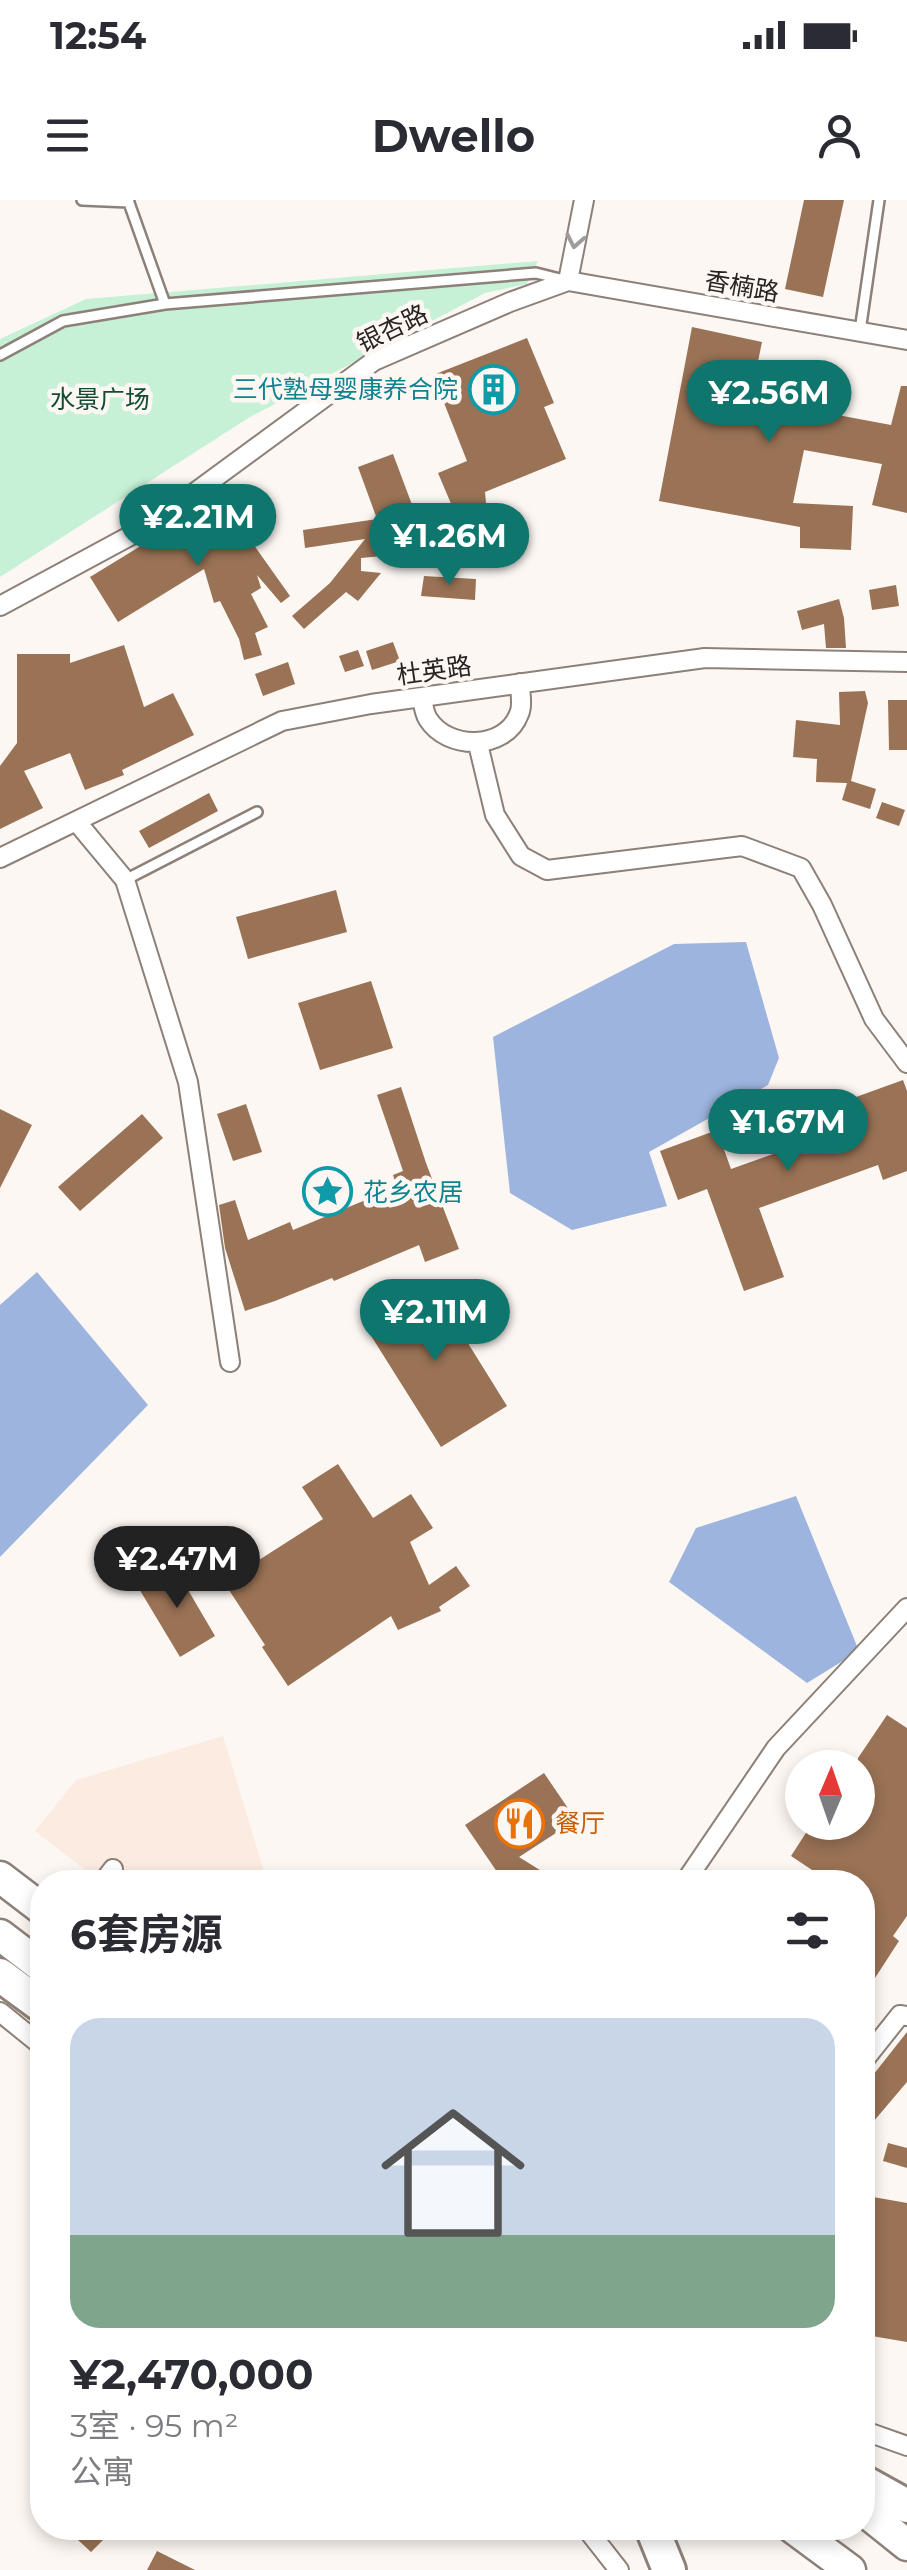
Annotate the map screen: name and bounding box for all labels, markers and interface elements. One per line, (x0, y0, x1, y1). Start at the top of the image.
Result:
text: 12:54 (50, 12, 146, 59)
icon: menu (40, 108, 95, 163)
text: Dwello (372, 108, 535, 163)
icon: person (812, 108, 867, 163)
one-way arrow (566, 232, 587, 249)
street label: 香楠路 (702, 265, 782, 307)
street label: 银杏路 (352, 298, 432, 358)
pin: ¥2.56M (688, 360, 850, 445)
building icon: 三代塾母婴康养合院 (467, 363, 519, 415)
text: ¥2.56M (708, 373, 830, 412)
place label: 三代塾母婴康养合院 (233, 374, 458, 404)
park label: 水景广场 (50, 384, 150, 414)
pin: ¥2.21M (117, 484, 279, 569)
text: ¥2.21M (141, 497, 255, 536)
pin: ¥1.26M (368, 503, 530, 588)
text: ¥1.26M (391, 516, 507, 555)
street label: 杜英路 (395, 650, 473, 690)
pin: ¥1.67M (707, 1089, 869, 1174)
text: ¥1.67M (730, 1102, 846, 1141)
place icon: 花乡农居 (302, 1166, 354, 1218)
place label: 花乡农居 (363, 1177, 463, 1207)
pin: ¥2.11M (354, 1279, 516, 1364)
text: ¥2.11M (382, 1292, 488, 1331)
pin: ¥2.47M (96, 1526, 258, 1611)
text: ¥2.47M (116, 1539, 238, 1578)
north arrow (785, 1750, 875, 1840)
map controls (785, 1750, 875, 1840)
restaurant icon: 餐厅 (494, 1797, 546, 1849)
place label: 餐厅 (555, 1808, 605, 1838)
icon: filters (780, 1903, 835, 1958)
text: 6套房源 (70, 1908, 223, 1960)
icon: home (363, 2083, 543, 2263)
text: ¥2,470,000 (70, 2348, 313, 2400)
text: 3室 · 95 m² (70, 2406, 239, 2445)
text: 公寓 (70, 2452, 134, 2491)

